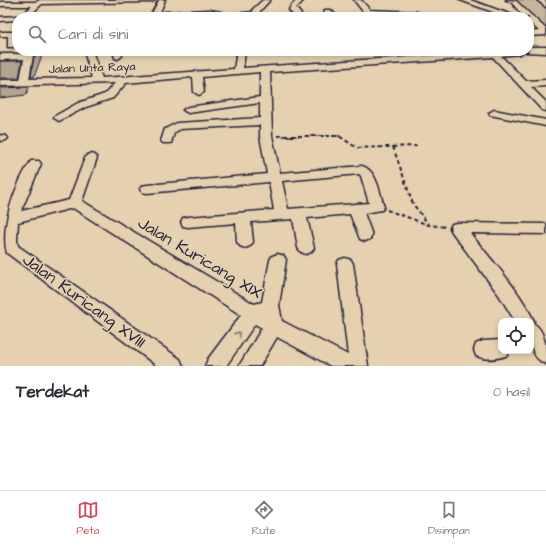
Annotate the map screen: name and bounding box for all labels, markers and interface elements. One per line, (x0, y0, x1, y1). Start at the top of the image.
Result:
search box (12, 12, 534, 56)
icon: search (26, 23, 48, 45)
text: Cari di sini (58, 24, 128, 45)
street label: Jalan Unta Raya (48, 58, 136, 79)
street label: Jalan Kuricang XIX (133, 211, 267, 306)
street label: Jalan Kuricang XVIII (17, 248, 151, 355)
map controls (498, 318, 534, 354)
button: locate (498, 318, 534, 354)
one-way arrow (233, 331, 241, 338)
text: Terdekat (16, 380, 89, 404)
text: 0 hasil (493, 383, 530, 401)
tab: Peta (76, 499, 99, 538)
tab: Rute (252, 499, 276, 538)
tab: Disimpan (428, 499, 470, 538)

